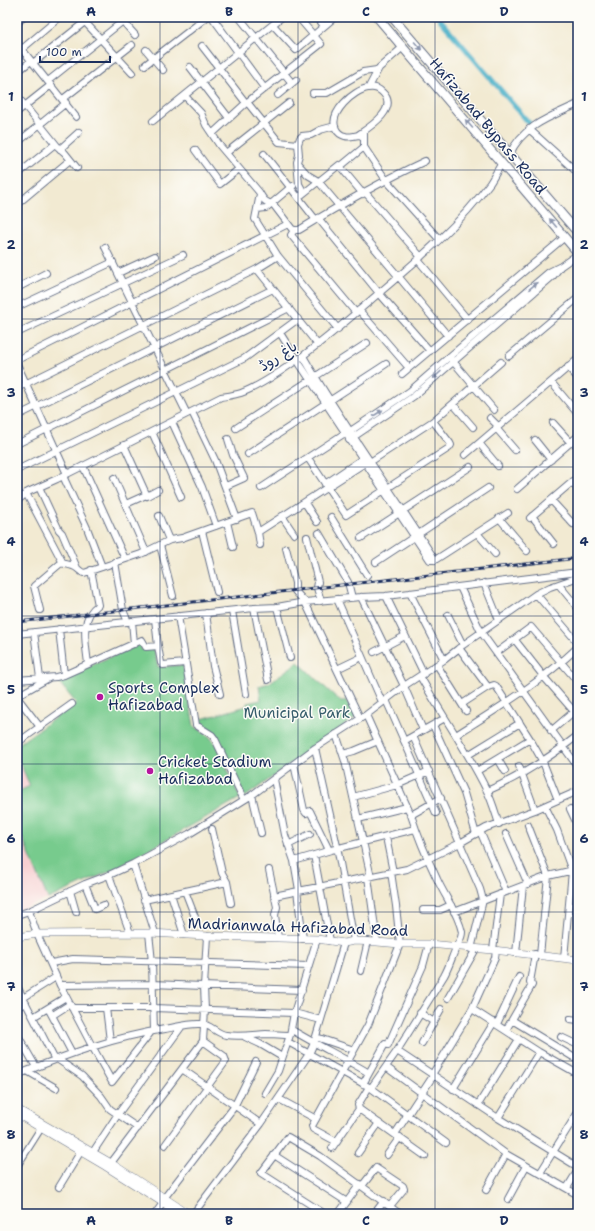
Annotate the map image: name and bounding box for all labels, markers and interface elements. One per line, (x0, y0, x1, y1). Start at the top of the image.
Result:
text: A (86, 3, 96, 20)
text: B (225, 3, 233, 20)
text: C (362, 3, 370, 20)
text: D (499, 3, 509, 20)
scale bar (40, 38, 110, 64)
one-way arrow (413, 42, 422, 51)
text: 100 m (46, 44, 82, 60)
street label: Hafizabad Bypass Road (425, 53, 551, 199)
text: 1 (8, 88, 14, 105)
text: 1 (581, 88, 587, 105)
one-way arrow (464, 119, 474, 129)
one-way arrow (548, 218, 557, 229)
text: 2 (6, 236, 16, 253)
text: 2 (579, 236, 589, 253)
one-way arrow (527, 282, 538, 291)
street label: باغ روڈ (255, 336, 301, 376)
one-way arrow (432, 371, 443, 380)
text: 3 (6, 384, 16, 401)
text: 3 (579, 384, 589, 401)
one-way arrow (373, 409, 383, 417)
text: 4 (6, 533, 16, 550)
text: 4 (579, 533, 589, 550)
place label: Sports Complex Hafizabad (108, 678, 219, 715)
text: 5 (7, 681, 15, 698)
text: 5 (580, 681, 588, 698)
marker: Sports Complex Hafizabad (95, 692, 105, 702)
park label: Municipal Park (244, 703, 350, 723)
place label: Cricket Stadium Hafizabad (158, 752, 271, 789)
marker: Cricket Stadium Hafizabad (145, 766, 155, 776)
text: 6 (6, 830, 16, 847)
text: 6 (579, 830, 589, 847)
street label: Madrianwala Hafizabad Road (187, 913, 409, 941)
text: 7 (6, 978, 16, 995)
text: 7 (579, 978, 589, 995)
text: 8 (6, 1126, 16, 1143)
text: 8 (579, 1126, 589, 1143)
text: A (86, 1212, 96, 1229)
text: B (225, 1212, 233, 1229)
text: C (362, 1212, 370, 1229)
text: D (499, 1212, 509, 1229)

